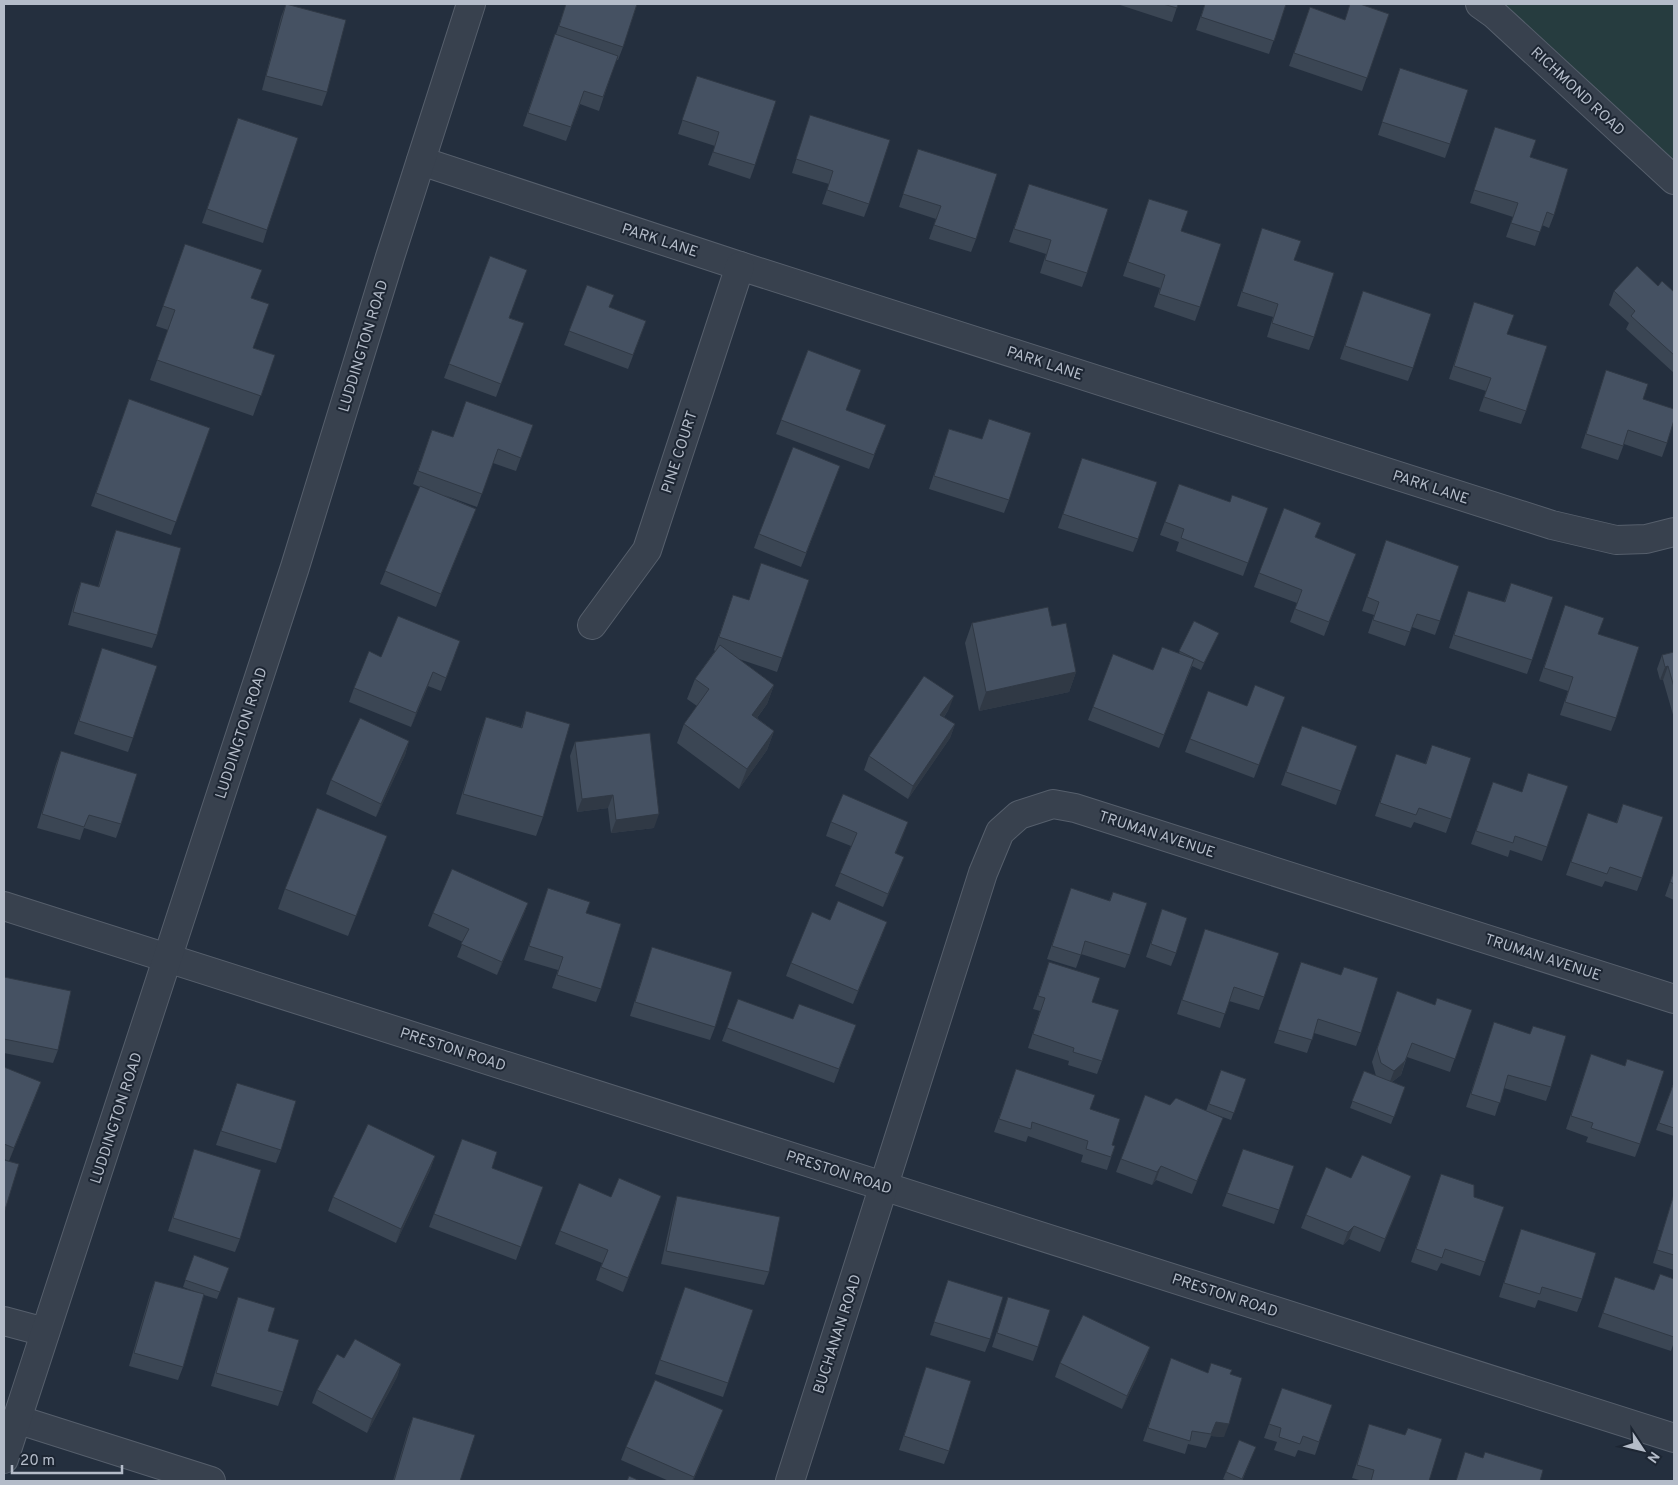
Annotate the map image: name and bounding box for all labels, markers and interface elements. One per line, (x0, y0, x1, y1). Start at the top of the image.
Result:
street label: RICHMOND ROAD (1526, 44, 1628, 141)
street label: PARK LANE (619, 220, 700, 263)
street label: LUDDINGTON ROAD (335, 278, 394, 415)
street label: PARK LANE (1004, 343, 1085, 386)
street label: PINE COURT (658, 409, 703, 496)
street label: PARK LANE (1390, 467, 1471, 510)
street label: LUDDINGTON ROAD (212, 665, 273, 802)
street label: TRUMAN AVENUE (1096, 808, 1217, 863)
street label: TRUMAN AVENUE (1482, 931, 1603, 986)
street label: PRESTON ROAD (397, 1024, 508, 1077)
street label: LUDDINGTON ROAD (87, 1050, 148, 1187)
street label: PRESTON ROAD (783, 1147, 894, 1200)
street label: PRESTON ROAD (1169, 1270, 1280, 1323)
street label: BUCHANAN ROAD (810, 1272, 867, 1397)
north arrow (1618, 1425, 1668, 1475)
scale bar (12, 1442, 122, 1474)
text: N (1643, 1448, 1662, 1466)
text: 20 m (20, 1452, 55, 1471)

